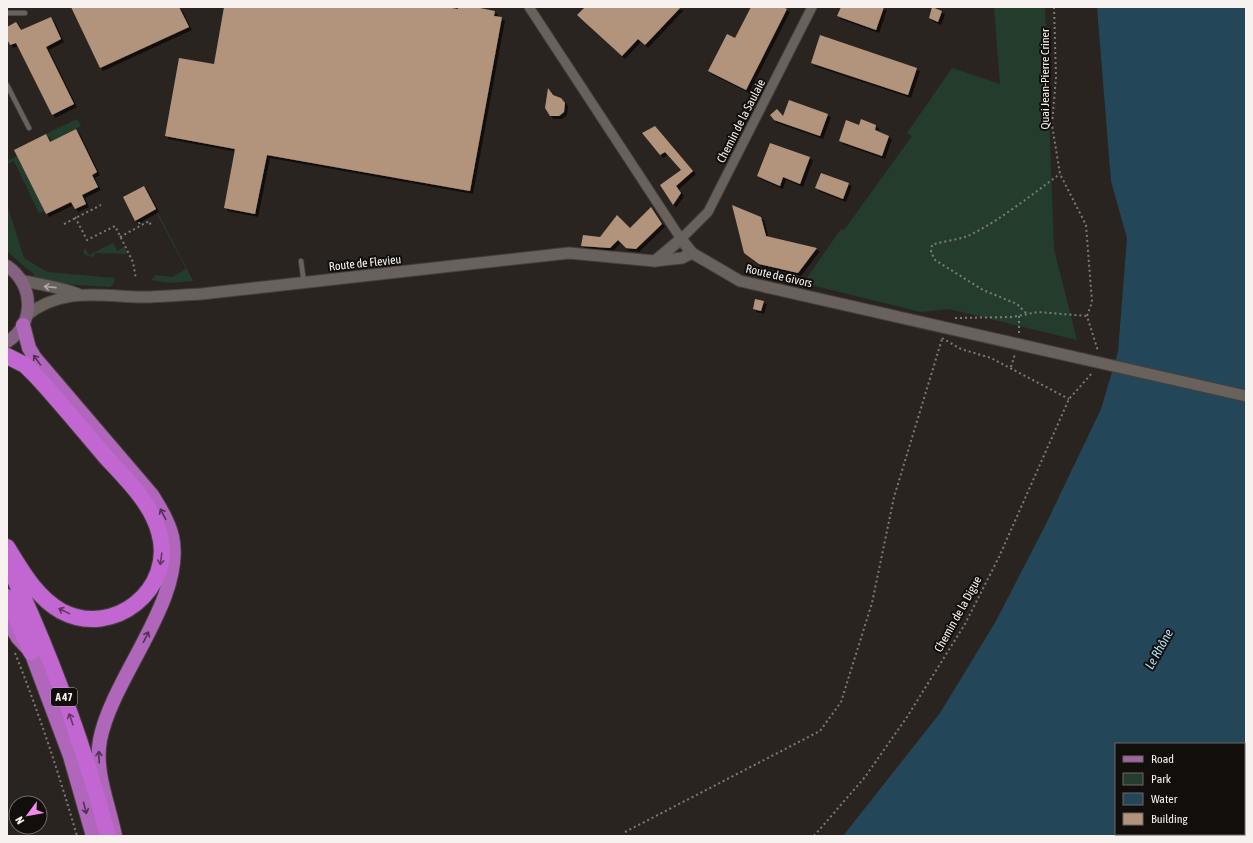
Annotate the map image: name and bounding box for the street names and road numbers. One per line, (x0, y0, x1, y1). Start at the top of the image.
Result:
street label: Quai Jean-Pierre Criner (1038, 28, 1052, 130)
street label: Chemin de la Saulaie (714, 77, 768, 165)
street label: Route de Flevieu (328, 252, 402, 274)
street label: Route de Givors (744, 262, 814, 290)
street label: Chemin de la Digue (931, 574, 985, 654)
road number: A 47 (51, 688, 77, 706)

